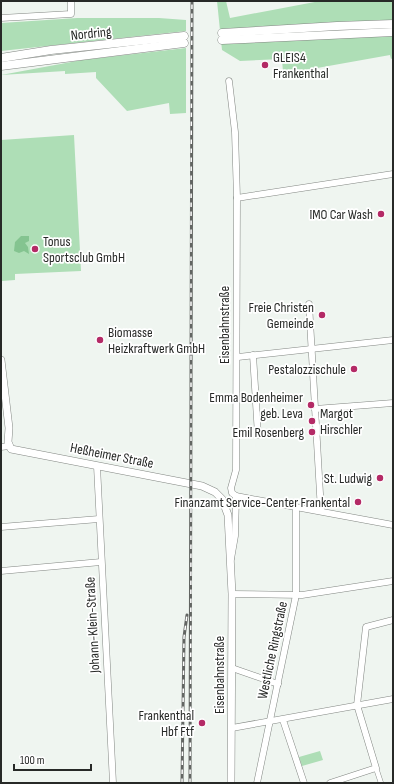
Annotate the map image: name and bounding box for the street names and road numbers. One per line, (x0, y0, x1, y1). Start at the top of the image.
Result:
street label: Nordring (70, 23, 113, 44)
street label: Eisenbahnstraße (216, 286, 233, 364)
street label: Heßheimer Straße (69, 439, 155, 472)
street label: Johann-Klein-Straße (81, 576, 104, 675)
street label: Westliche Ringstraße (254, 600, 291, 700)
street label: Eisenbahnstraße (211, 636, 228, 714)

